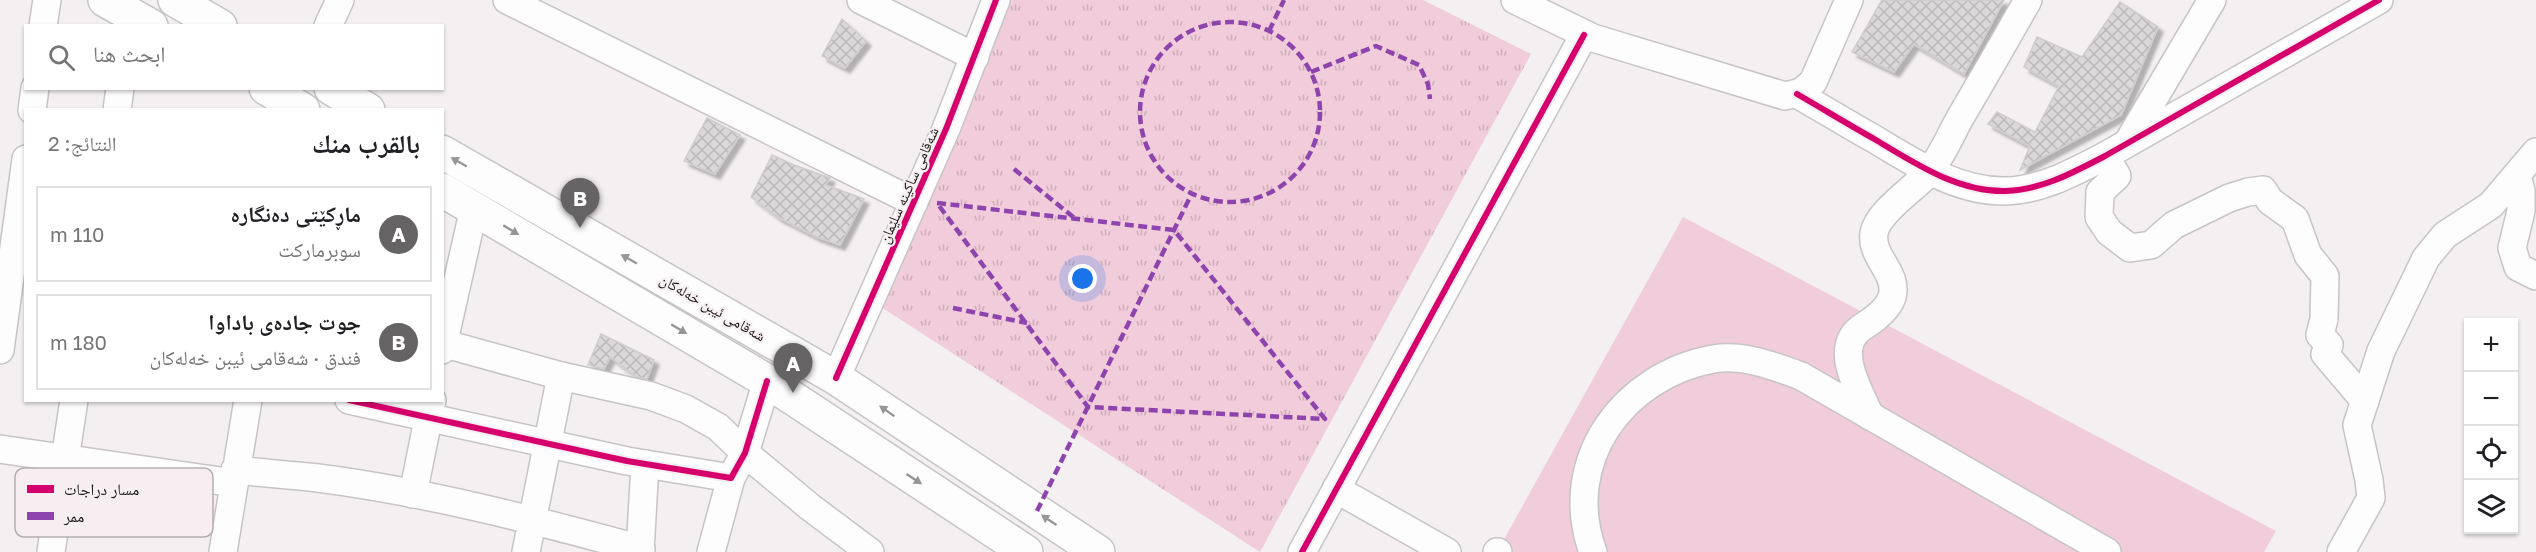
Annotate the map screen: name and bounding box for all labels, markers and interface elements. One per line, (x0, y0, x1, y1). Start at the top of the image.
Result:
search box (24, 24, 444, 90)
text: ابحث هنا (93, 40, 166, 67)
icon: search (45, 41, 78, 74)
street label: شەقامی ساکینە سلێمان (874, 124, 944, 247)
text: بالقرب منك (312, 128, 420, 159)
text: النتائج: 2 (48, 131, 117, 155)
one-way arrow (451, 157, 468, 167)
pin: B (560, 178, 600, 228)
text: ماڕكێتی دەنگارە (230, 200, 361, 227)
text: 110 m (50, 222, 105, 246)
text: A (391, 222, 406, 246)
one-way arrow (503, 224, 519, 235)
text: سوبرماركت (278, 237, 361, 261)
one-way arrow (620, 254, 637, 264)
your location (1068, 264, 1097, 293)
street label: شەقامی ئیبن خەلەکان (656, 269, 769, 346)
text: جوت جادەی باداوا (208, 308, 361, 335)
map controls (2464, 318, 2518, 534)
button: + (2464, 318, 2518, 372)
one-way arrow (671, 324, 688, 334)
text: 180 m (50, 330, 107, 354)
text: B (391, 330, 406, 354)
pin: A (774, 344, 812, 393)
text: فندق · شەقامی ئیبن خەلەکان (149, 345, 361, 369)
button: − (2464, 372, 2518, 426)
one-way arrow (880, 405, 896, 417)
button: locate (2464, 426, 2518, 480)
legend (15, 468, 213, 537)
one-way arrow (906, 473, 923, 484)
text: مسار دراجات (64, 479, 139, 499)
button: layers (2464, 480, 2518, 534)
text: ممر (63, 506, 84, 526)
one-way arrow (1041, 514, 1057, 525)

